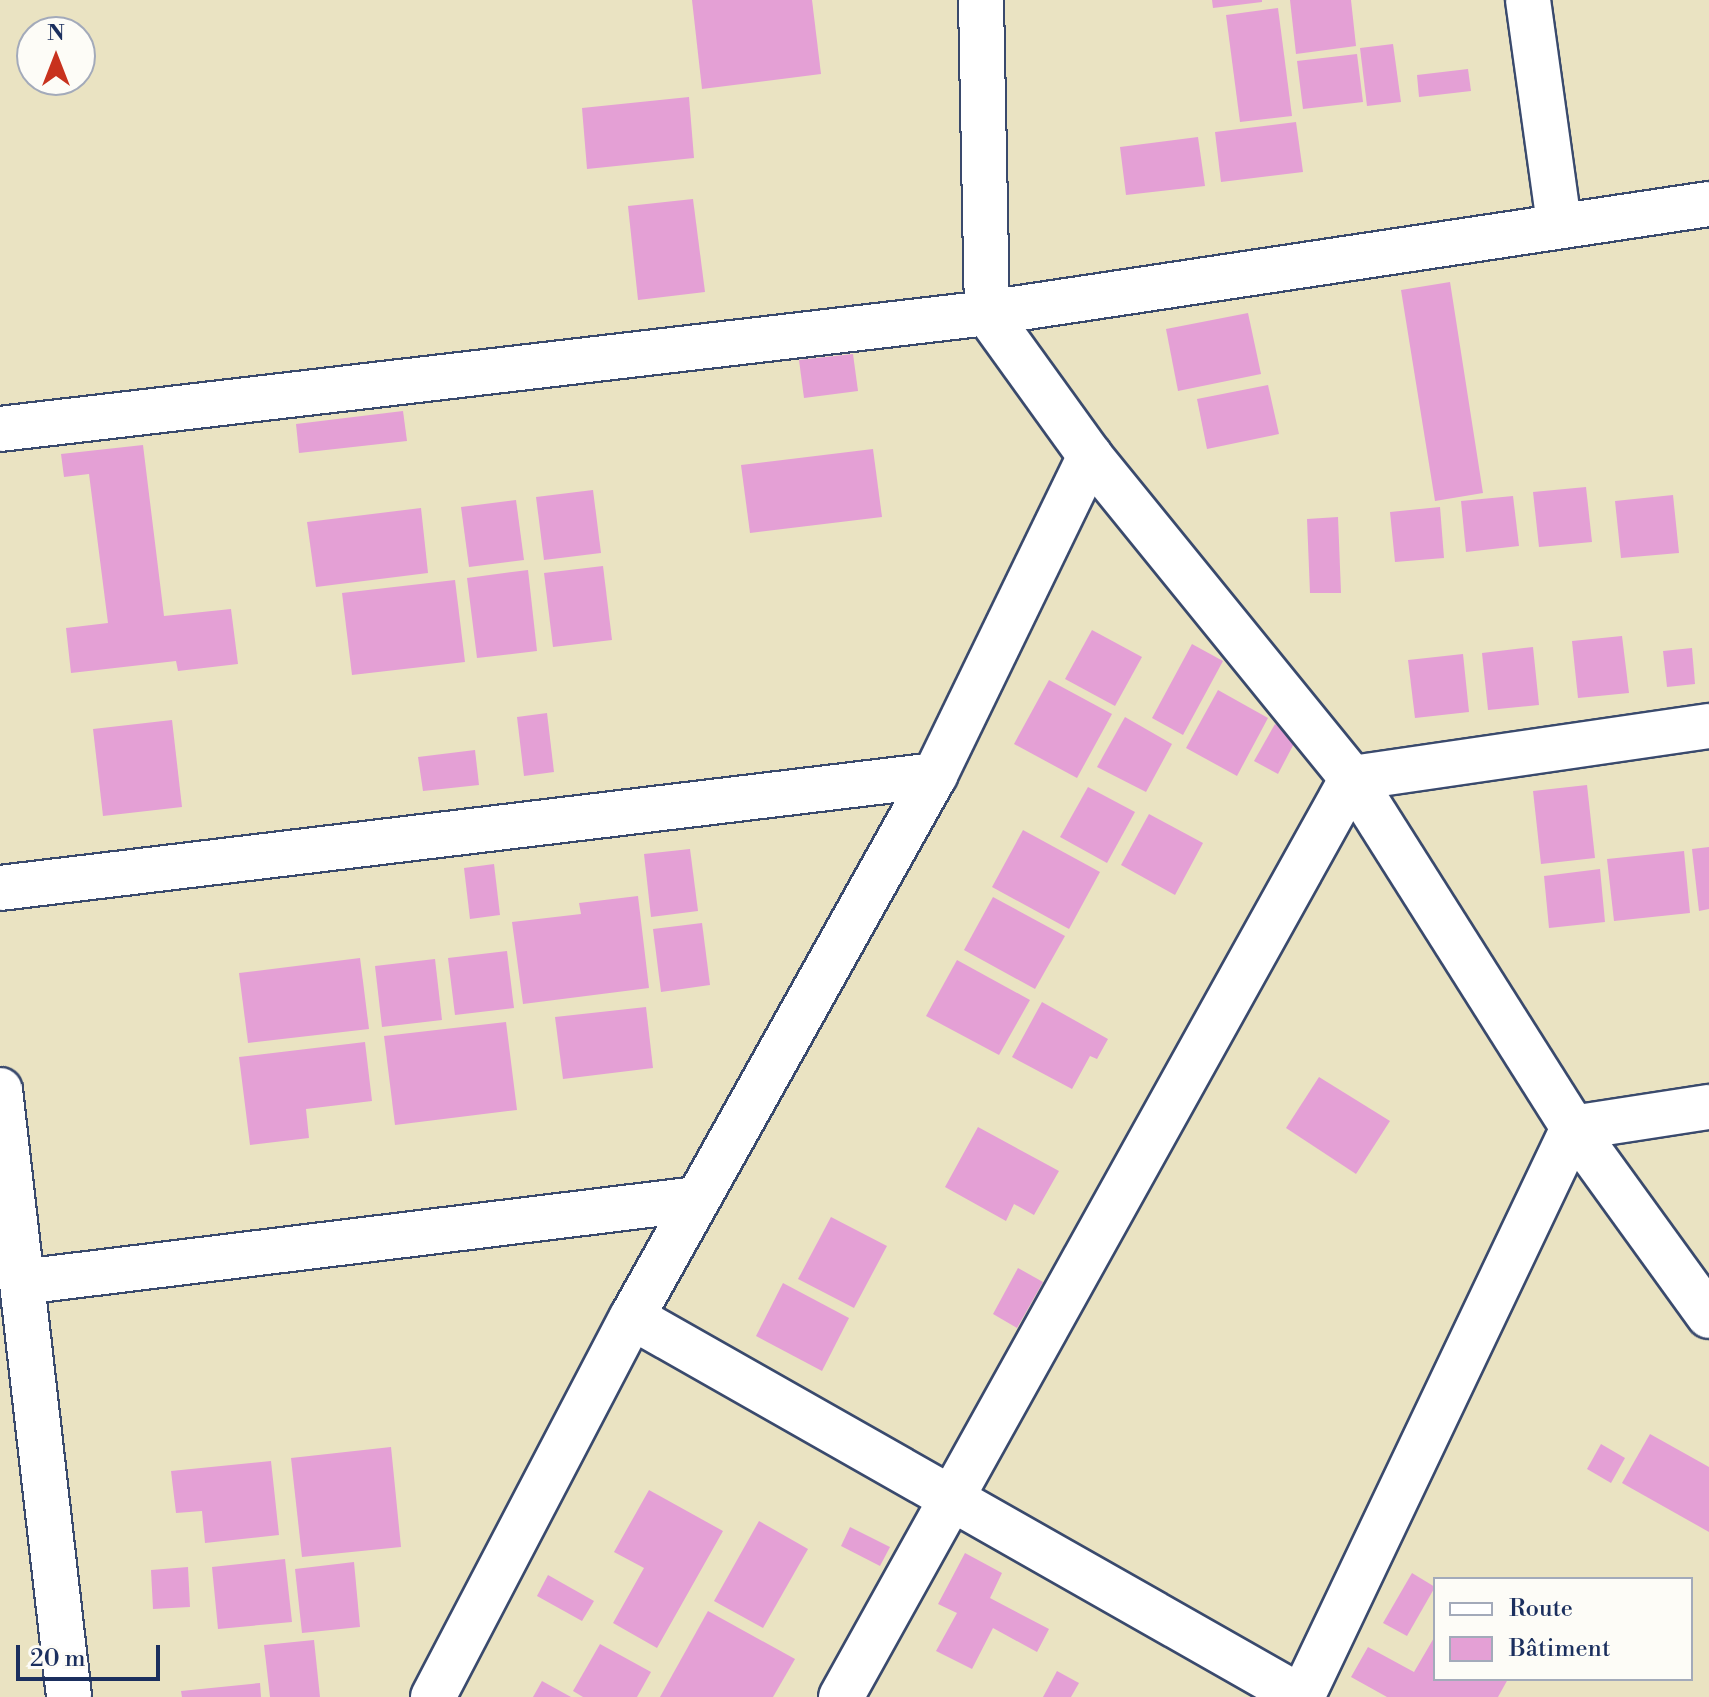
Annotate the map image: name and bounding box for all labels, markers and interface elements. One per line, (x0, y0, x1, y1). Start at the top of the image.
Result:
north arrow (16, 16, 96, 96)
text: N (47, 20, 65, 47)
legend (1433, 1577, 1693, 1681)
text: Route (1509, 1594, 1573, 1624)
scale bar (20, 1629, 164, 1679)
text: Bâtiment (1509, 1634, 1610, 1664)
text: 20 m (30, 1644, 86, 1674)

